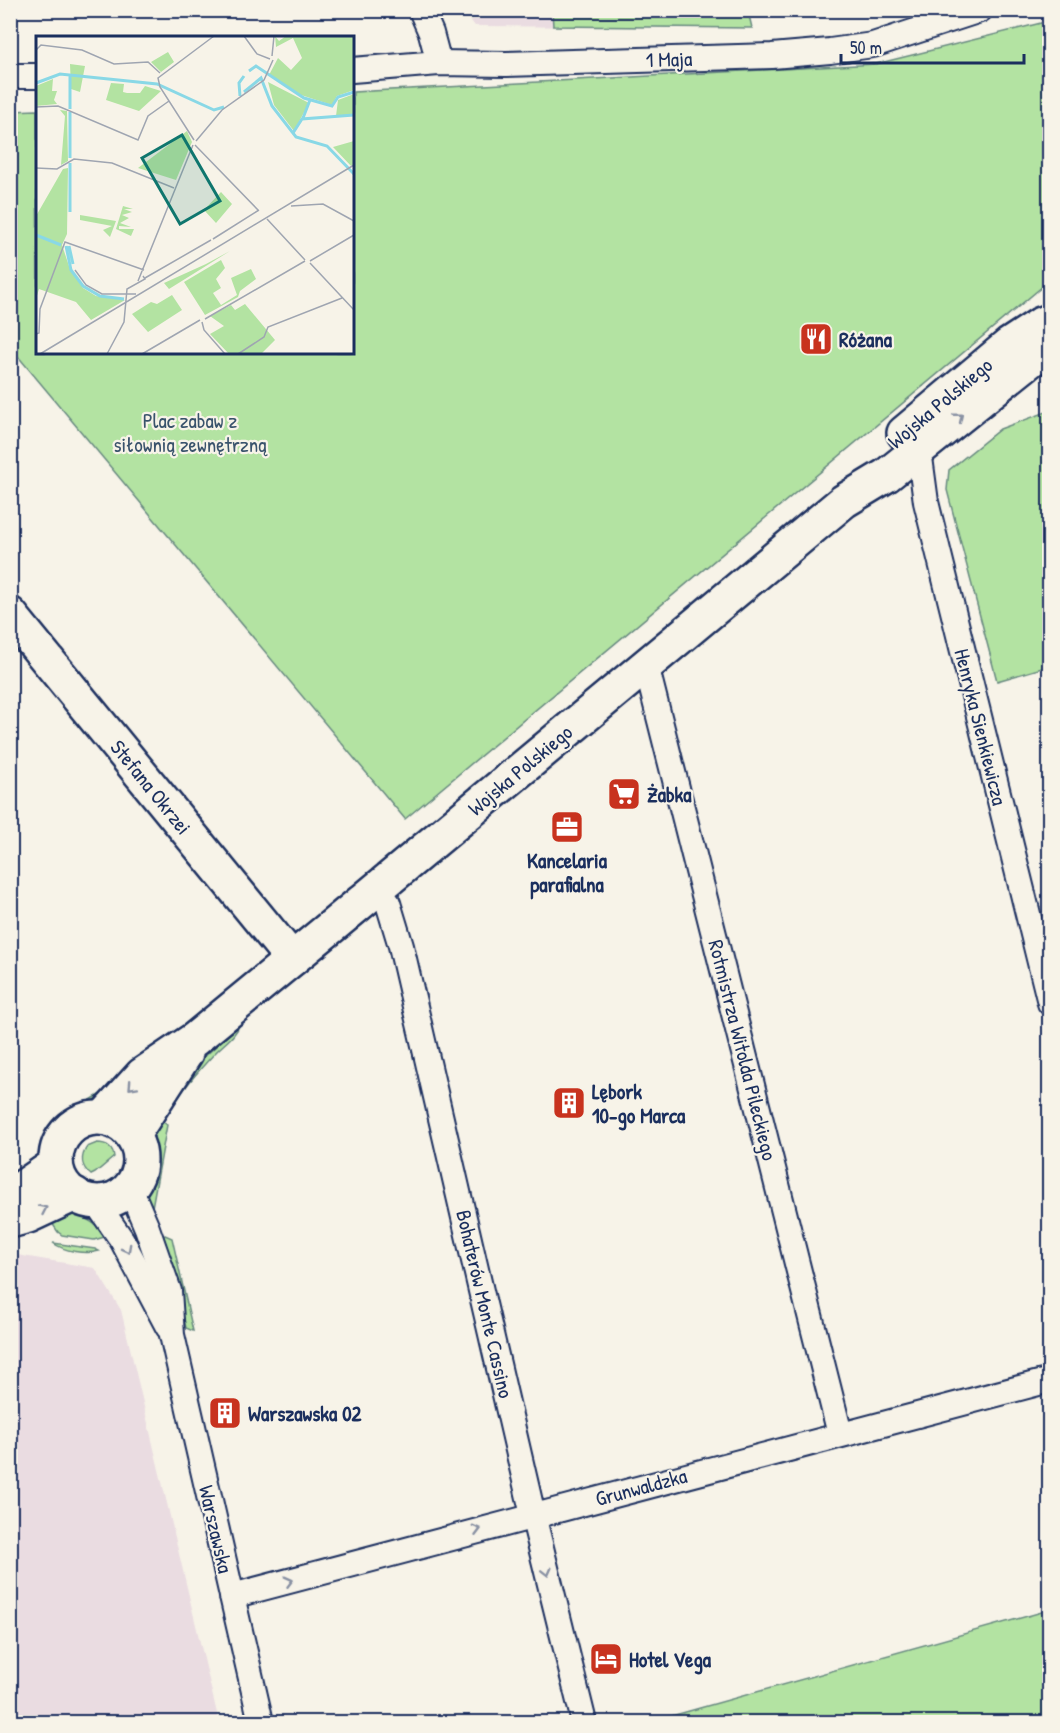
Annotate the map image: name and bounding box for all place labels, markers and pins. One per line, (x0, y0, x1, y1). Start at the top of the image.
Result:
restaurant icon: Różana (798, 321, 834, 357)
place label: Różana (839, 325, 893, 354)
supermarket icon: Żabka (606, 776, 642, 812)
place label: Żabka (647, 780, 692, 809)
office icon: Kancelaria parafialna (549, 809, 585, 845)
place label: Kancelaria parafialna (527, 846, 608, 900)
place label: Lębork 10-go Marca (592, 1077, 686, 1131)
building icon: Lębork 10-go Marca (551, 1085, 587, 1121)
building icon: Warszawska 02 (207, 1395, 243, 1431)
place label: Warszawska 02 (248, 1399, 362, 1428)
hotel icon: Hotel Vega (588, 1641, 624, 1677)
place label: Hotel Vega (629, 1645, 712, 1675)

